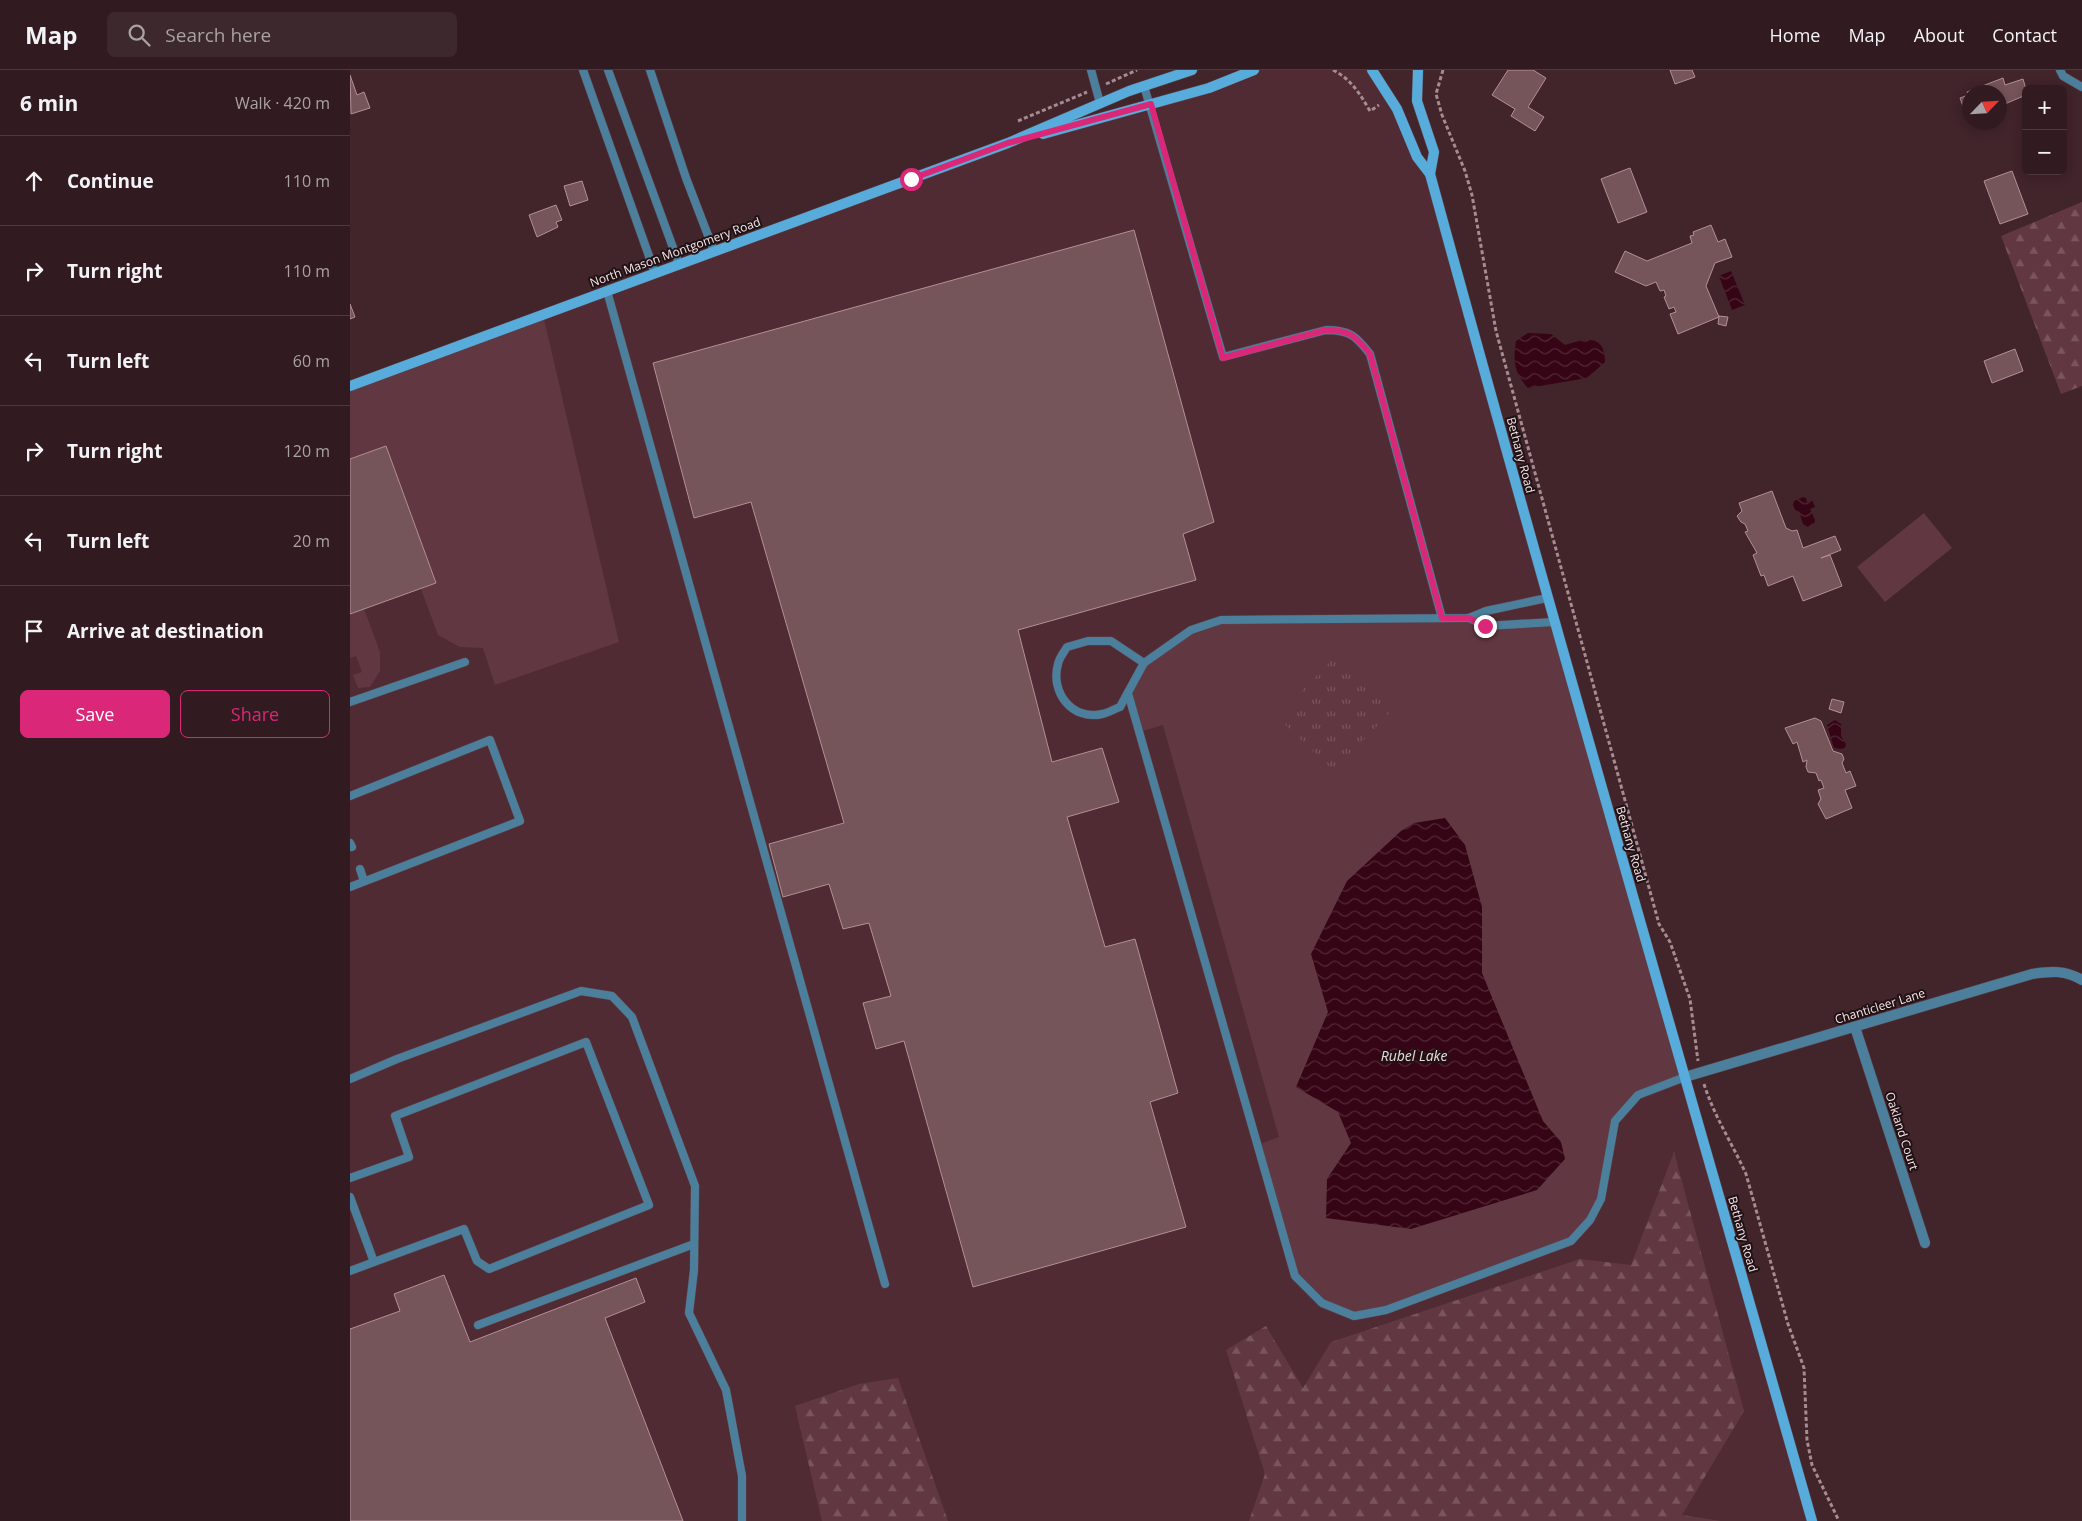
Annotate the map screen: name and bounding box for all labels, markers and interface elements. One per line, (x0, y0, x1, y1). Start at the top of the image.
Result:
search box (107, 12, 457, 57)
text: Map (25, 18, 77, 51)
icon: search (125, 21, 153, 49)
text: Search here (165, 22, 271, 48)
text: Home (1770, 23, 1820, 47)
text: Map (1848, 23, 1886, 47)
text: About (1914, 23, 1964, 47)
text: Contact (1992, 23, 2057, 47)
north arrow (1962, 85, 2007, 130)
map controls (2022, 85, 2067, 175)
button: + (2022, 85, 2067, 130)
text: 6 min (20, 89, 78, 117)
text: Walk · 420 m (235, 92, 330, 114)
button: − (2022, 130, 2067, 175)
icon: ahead (20, 167, 48, 195)
text: Continue (67, 168, 154, 194)
route start (900, 168, 923, 191)
text: 110 m (284, 170, 330, 192)
street label: North Mason Montgomery Road (587, 213, 763, 291)
icon: right (20, 257, 48, 285)
text: Turn right (67, 258, 162, 284)
text: 110 m (284, 260, 330, 282)
icon: left (20, 347, 48, 375)
text: Turn left (67, 348, 149, 374)
text: 60 m (293, 350, 330, 372)
street label: Bethany Road (1503, 415, 1539, 495)
icon: right (20, 437, 48, 465)
text: Turn right (67, 438, 162, 464)
text: 120 m (284, 440, 330, 462)
icon: left (20, 527, 48, 555)
text: Turn left (67, 528, 149, 554)
text: 20 m (293, 530, 330, 552)
route end (1474, 615, 1497, 638)
icon: arrive (20, 617, 48, 645)
text: Arrive at destination (67, 618, 264, 644)
button: Save (20, 690, 170, 738)
button: Share (180, 690, 330, 738)
street label: Bethany Road (1612, 804, 1650, 884)
street label: Chanticleer Lane (1833, 984, 1927, 1028)
water label: Rubel Lake (1381, 1046, 1447, 1065)
street label: Oakland Court (1881, 1090, 1923, 1172)
street label: Bethany Road (1724, 1194, 1762, 1274)

